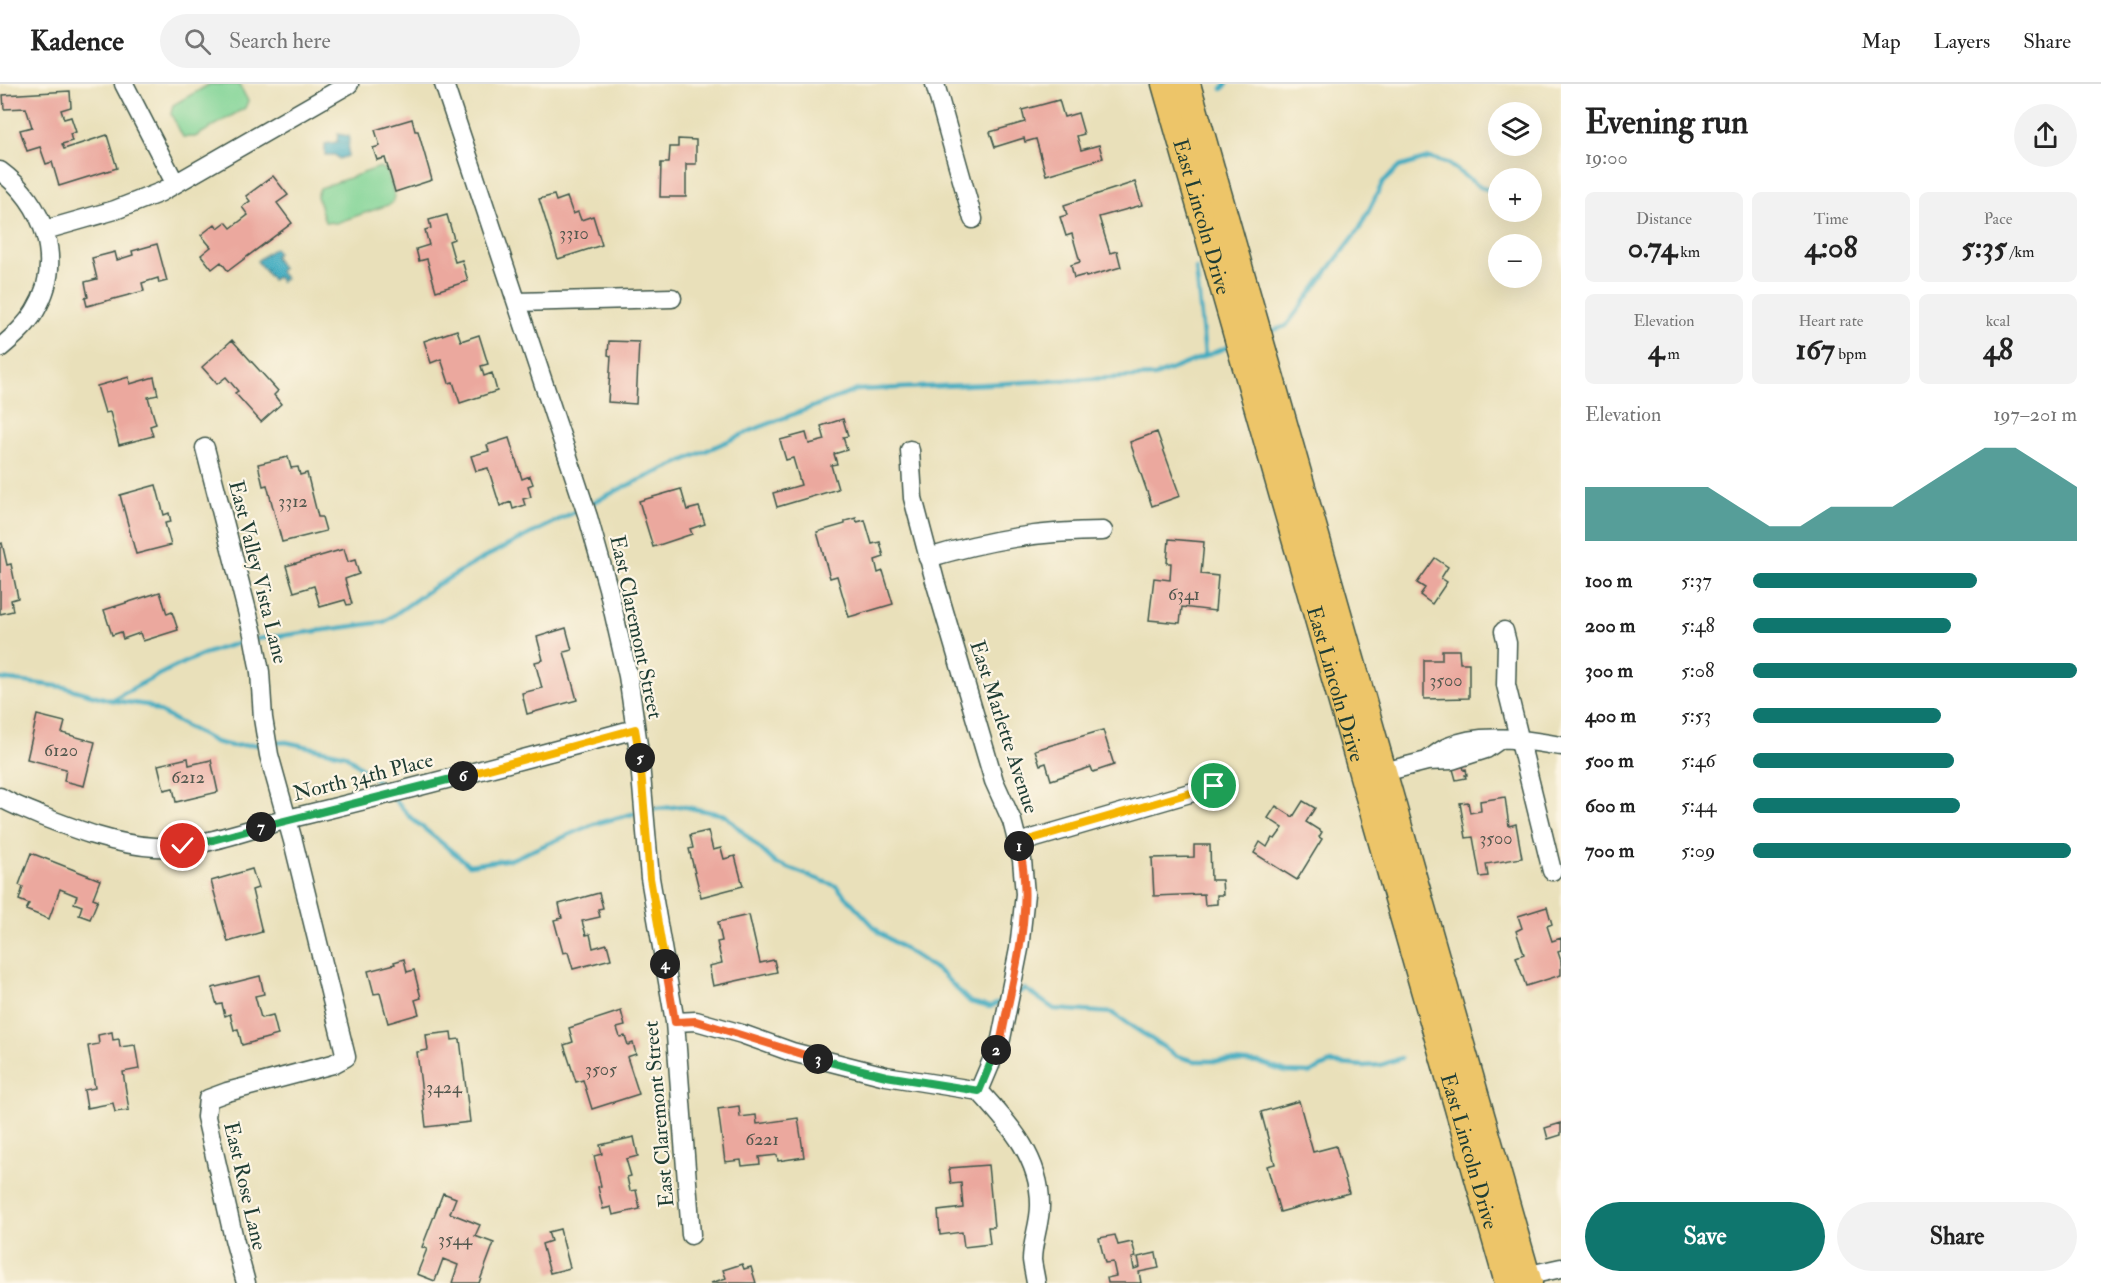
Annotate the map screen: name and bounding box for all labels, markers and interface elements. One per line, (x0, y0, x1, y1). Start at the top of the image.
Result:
search box (160, 14, 580, 68)
text: Kadence (30, 24, 124, 59)
icon: search (181, 25, 214, 58)
text: Search here (229, 27, 331, 55)
text: Map (1861, 28, 1901, 55)
text: Layers (1934, 28, 1990, 55)
text: Share (2023, 28, 2071, 55)
map controls (1488, 102, 1542, 288)
button: layers (1488, 102, 1542, 156)
text: Evening run (1585, 102, 1748, 143)
button: share (2014, 104, 2077, 167)
street label: East Lincoln Drive (1167, 136, 1237, 298)
text: 19:00 (1585, 145, 1628, 170)
button: + (1488, 168, 1542, 222)
text: Distance (1636, 209, 1692, 229)
text: Time (1814, 209, 1848, 229)
text: Pace (1984, 209, 2012, 229)
house number: 3310 (559, 222, 589, 245)
text: 0.74 (1628, 229, 1677, 266)
text: 4:08 (1804, 229, 1858, 266)
text: 5:35 (1962, 229, 2007, 266)
button: − (1488, 234, 1542, 288)
text: km (1677, 242, 1700, 262)
text: /km (2007, 242, 2034, 262)
text: Elevation (1634, 311, 1694, 331)
text: Heart rate (1798, 311, 1864, 331)
text: kcal (1986, 311, 2010, 331)
text: 4 (1648, 331, 1664, 368)
text: 167 (1795, 331, 1835, 368)
text: 48 (1983, 331, 2013, 368)
text: m (1664, 344, 1680, 364)
text: bpm (1835, 344, 1867, 364)
text: Elevation (1585, 402, 1661, 427)
text: 197–201 m (1993, 402, 2077, 427)
street label: East Valley Vista Lane (222, 478, 294, 667)
house number: 3312 (278, 490, 308, 513)
street label: East Claremont Street (603, 533, 669, 721)
text: 100 m (1585, 568, 1632, 593)
text: 5:37 (1681, 568, 1712, 593)
house number: 6341 (1168, 583, 1200, 606)
street label: East Lincoln Drive (1301, 603, 1371, 765)
text: 200 m (1585, 613, 1635, 638)
text: 5:48 (1681, 613, 1715, 638)
street label: East Marlette Avenue (963, 637, 1045, 817)
text: 300 m (1585, 658, 1633, 683)
text: 5:08 (1681, 658, 1714, 683)
house number: 3500 (1429, 669, 1463, 692)
text: 400 m (1585, 703, 1636, 728)
text: 5:53 (1681, 703, 1711, 728)
house number: 6120 (44, 739, 78, 762)
pin: 5 (625, 743, 655, 773)
street label: North 34th Place (290, 746, 436, 807)
text: 5 (636, 748, 644, 768)
text: 500 m (1585, 748, 1634, 773)
text: 5:46 (1681, 748, 1716, 773)
pin (1188, 760, 1239, 811)
pin: 6 (448, 761, 478, 791)
house number: 6212 (171, 766, 205, 789)
text: 6 (459, 766, 467, 786)
icon: arrive (1197, 769, 1230, 802)
text: 600 m (1585, 793, 1635, 818)
text: 5:44 (1681, 793, 1716, 818)
pin: 7 (246, 812, 276, 842)
text: 7 (257, 817, 265, 837)
pin (157, 820, 208, 871)
house number: 3500 (1479, 827, 1513, 850)
icon: check (166, 829, 199, 862)
pin: 1 (1004, 831, 1034, 861)
text: 1 (1016, 836, 1022, 856)
text: 700 m (1585, 838, 1634, 863)
text: 5:09 (1681, 838, 1715, 863)
pin: 4 (650, 949, 680, 979)
text: 4 (661, 954, 669, 974)
street label: East Claremont Street (637, 1019, 681, 1208)
pin: 2 (981, 1035, 1011, 1065)
text: 2 (992, 1040, 1000, 1060)
pin: 3 (803, 1044, 833, 1074)
text: 3 (815, 1049, 821, 1069)
house number: 3505 (585, 1058, 617, 1081)
street label: East Lincoln Drive (1434, 1070, 1504, 1232)
house number: 3424 (426, 1076, 463, 1099)
street label: East Rose Lane (217, 1119, 273, 1253)
house number: 6221 (745, 1128, 779, 1151)
button: Save (1585, 1202, 1825, 1271)
button: Share (1837, 1202, 2077, 1271)
house number: 3544 (438, 1228, 473, 1251)

